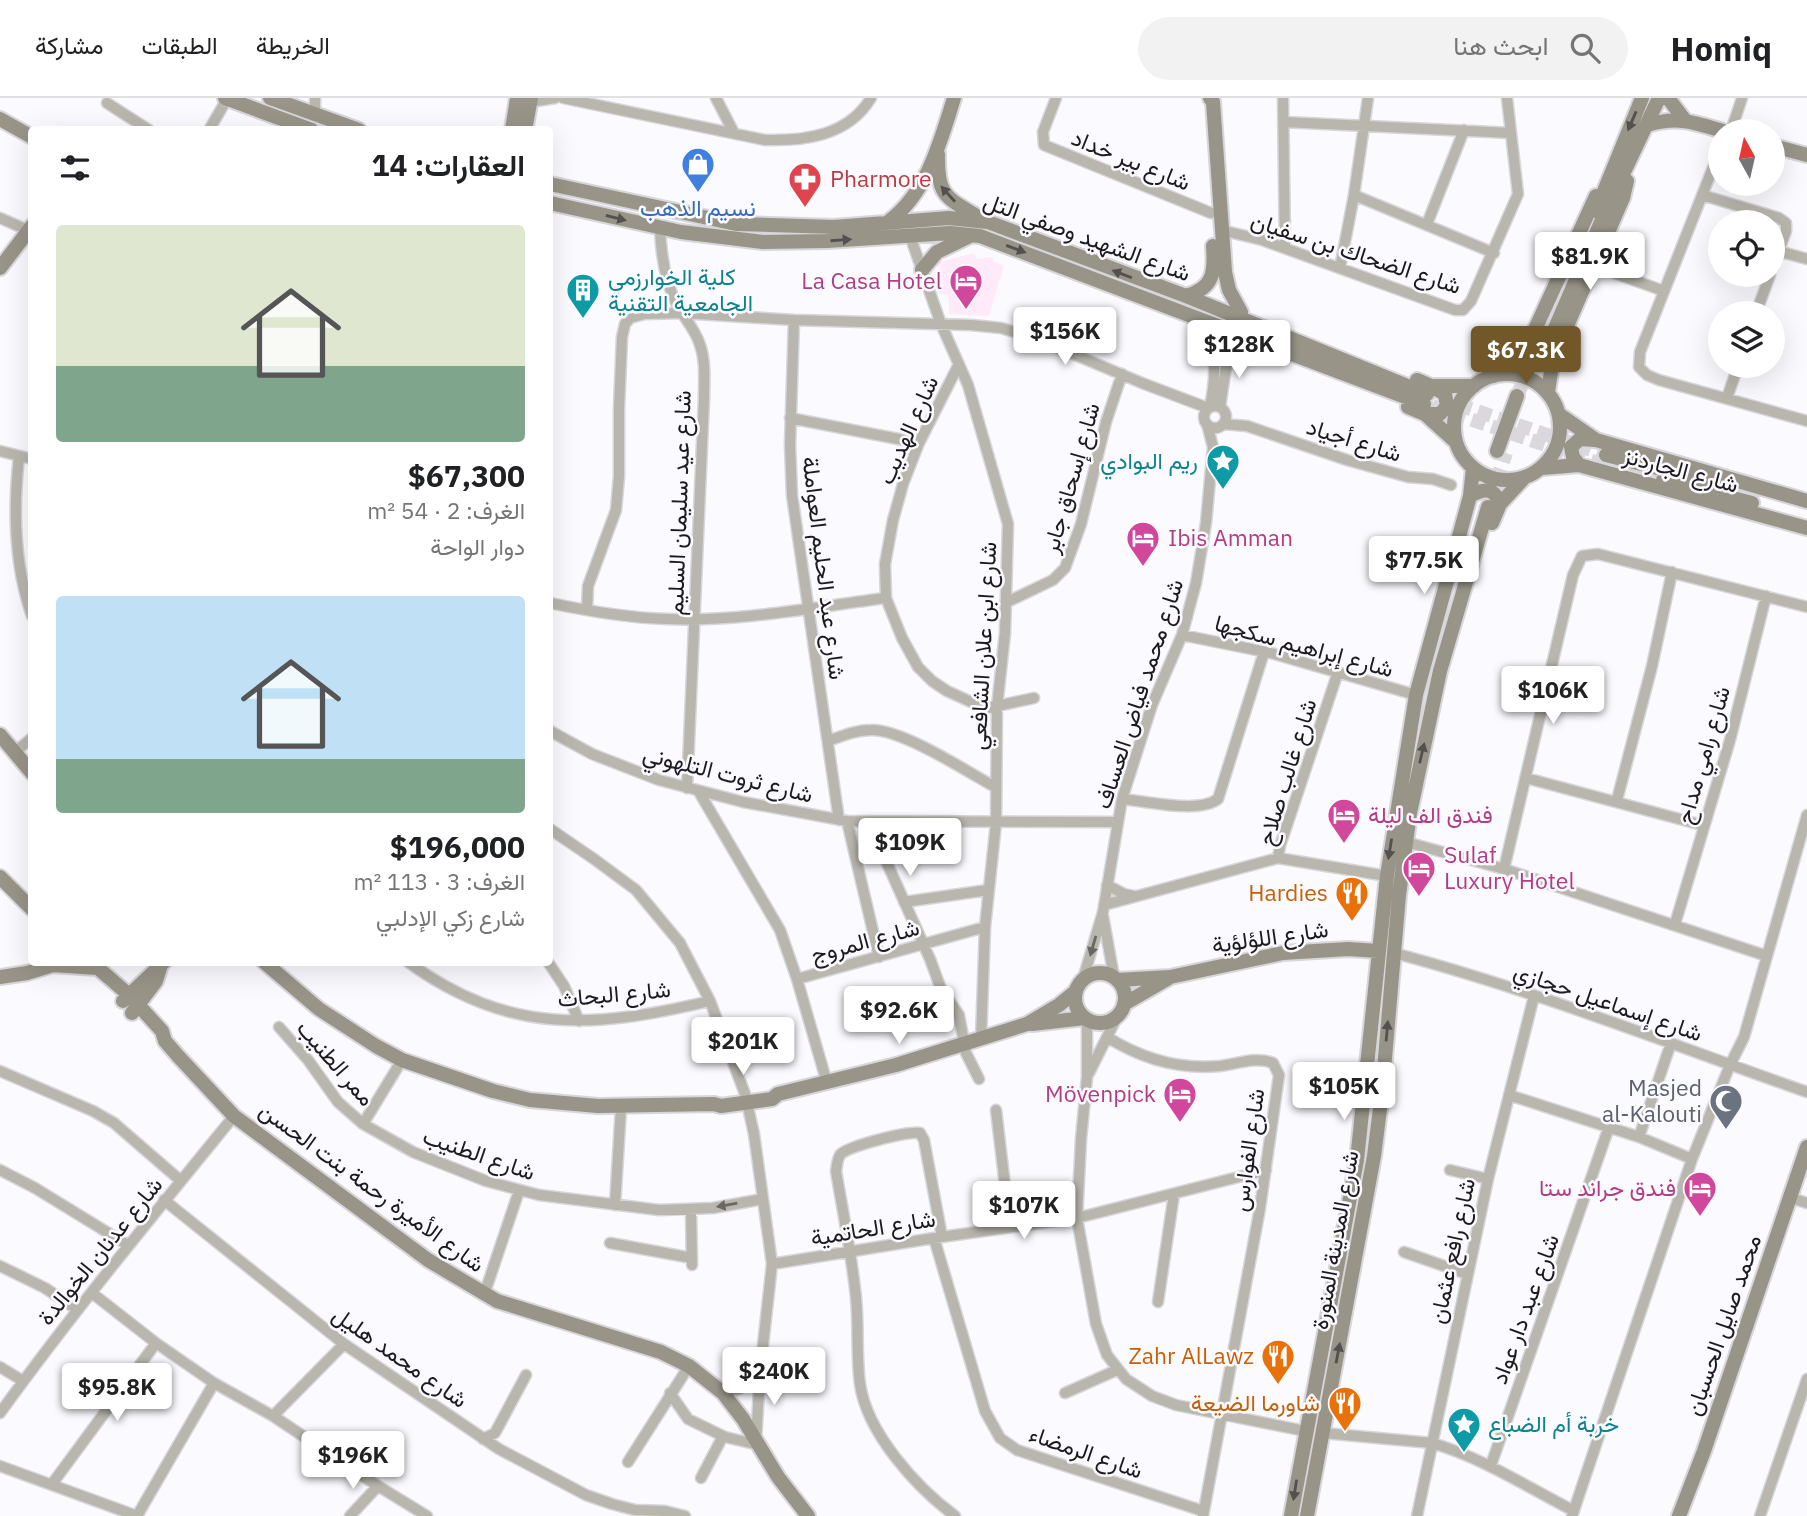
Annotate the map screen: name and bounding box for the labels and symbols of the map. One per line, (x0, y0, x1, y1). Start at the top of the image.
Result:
one-way arrow (1626, 111, 1637, 132)
north arrow (1708, 119, 1785, 196)
street label: شارع بير خداد (1067, 122, 1195, 198)
shop icon: نسيم الذهب (679, 145, 717, 194)
pharmacy icon: Pharmore (786, 160, 824, 209)
place label: Pharmore (830, 163, 932, 193)
street label: شارع الشهيد وصفي التل (978, 185, 1195, 292)
one-way arrow (940, 186, 956, 203)
place label: نسيم الذهب (640, 192, 756, 223)
street label: شارع الضحاك بن سفيان (1247, 204, 1465, 302)
one-way arrow (605, 213, 627, 224)
pin: $81.9K (1533, 232, 1647, 292)
one-way arrow (831, 234, 853, 245)
one-way arrow (1006, 243, 1027, 254)
place label: كلية الخوارزمي الجامعية التقنية (608, 261, 753, 317)
hotel icon: La Casa Hotel (947, 262, 985, 311)
place label: La Casa Hotel (801, 265, 942, 295)
one-way arrow (1112, 268, 1133, 279)
building icon: كلية الخوارزمي الجامعية التقنية (564, 271, 602, 320)
pin: $156K (1016, 308, 1114, 367)
pin: $128K (1190, 320, 1288, 380)
pin: $67.3K (1469, 327, 1583, 386)
street label: شارع الهديب (870, 371, 946, 489)
street label: شارع عيد سليمان السليم (659, 390, 699, 616)
street label: شارع إسحاق جابر (1034, 399, 1108, 558)
street label: شارع أجياد (1303, 410, 1405, 470)
street label: شارع الجاردنز (1619, 439, 1742, 501)
place icon: ريم البوادي (1204, 442, 1242, 491)
place label: ريم البوادي (1100, 445, 1198, 480)
street label: شارع عبد الحليم العواملة (794, 454, 854, 682)
hotel icon: Ibis Amman (1124, 519, 1162, 568)
place label: Ibis Amman (1168, 522, 1293, 552)
pin: $77.5K (1367, 536, 1481, 596)
street label: شارع ابن علان الشافعي (962, 541, 1007, 751)
street label: شارع محمد فياض العساف (1087, 575, 1191, 813)
street label: شارع إبراهيم سكجها (1211, 607, 1397, 685)
pin: $106K (1504, 666, 1602, 726)
street label: شارع رامي مداح (1668, 683, 1741, 828)
street label: شارع غالب صلاح (1250, 695, 1324, 849)
street label: شارع ثروت التلهوني (639, 737, 816, 814)
one-way arrow (1417, 742, 1428, 764)
hotel icon: فندق الف ليلة (1325, 796, 1363, 845)
place label: فندق الف ليلة (1368, 799, 1493, 829)
pin: $109K (861, 818, 959, 878)
one-way arrow (1385, 838, 1396, 860)
place label: Sulaf Luxury Hotel (1444, 839, 1575, 895)
hotel icon: Sulaf Luxury Hotel (1400, 849, 1438, 898)
restaurant icon: Hardies (1333, 874, 1371, 923)
place label: Hardies (1248, 877, 1328, 907)
street label: شارع المروج (807, 911, 923, 971)
street label: شارع اللؤلؤية (1210, 913, 1330, 961)
one-way arrow (1087, 935, 1097, 956)
street label: شارع إسماعيل حجازي (1508, 955, 1707, 1052)
street label: شارع البحاث (556, 973, 672, 1015)
pin: $92.6K (842, 986, 956, 1046)
street label: ممر الطنيب (290, 1013, 382, 1112)
pin: $201K (694, 1018, 792, 1077)
one-way arrow (1381, 1020, 1392, 1042)
pin: $105K (1295, 1062, 1393, 1122)
place label: Masjed al-Kalouti (1602, 1072, 1702, 1128)
hotel icon: Mövenpick (1161, 1075, 1199, 1124)
place label: Mövenpick (1045, 1078, 1156, 1108)
mosque icon: Masjed al-Kalouti (1707, 1082, 1745, 1131)
street label: شارع الفوارس (1224, 1086, 1272, 1214)
street label: شارع الأميرة رحمة بنت الحسن (253, 1094, 491, 1280)
street label: شارع الطنيب (419, 1120, 539, 1188)
street label: شارع المدينة المنورة (1304, 1148, 1366, 1332)
hotel icon: فندق جراند ستا (1681, 1169, 1719, 1218)
street label: شارع عدنان الخوالدة (30, 1170, 170, 1332)
place label: فندق جراند ستا (1539, 1172, 1676, 1203)
street label: شارع رافع عثمان (1421, 1175, 1483, 1327)
pin: $107K (975, 1182, 1073, 1241)
one-way arrow (716, 1200, 738, 1211)
street label: شارع الحاتمية (808, 1202, 938, 1254)
street label: شارع عبد دار عواد (1483, 1230, 1567, 1388)
street label: محمد صايل الحسبان (1677, 1230, 1767, 1419)
street label: شارع محمد هليل (326, 1298, 474, 1416)
restaurant icon: Zahr AlLawz (1259, 1337, 1297, 1386)
place label: Zahr AlLawz (1128, 1340, 1254, 1370)
one-way arrow (1332, 1342, 1343, 1364)
pin: $240K (725, 1348, 823, 1407)
pin: $95.8K (60, 1364, 174, 1423)
restaurant icon: شاورما الضيعة (1326, 1384, 1364, 1433)
place label: شاورما الضيعة (1191, 1387, 1320, 1418)
place icon: خربة أم الضباع (1445, 1405, 1483, 1454)
place label: خربة أم الضباع (1488, 1408, 1619, 1440)
street label: شارع الرمضاء (1025, 1418, 1147, 1486)
pin: $196K (304, 1432, 402, 1491)
one-way arrow (1289, 1479, 1300, 1501)

